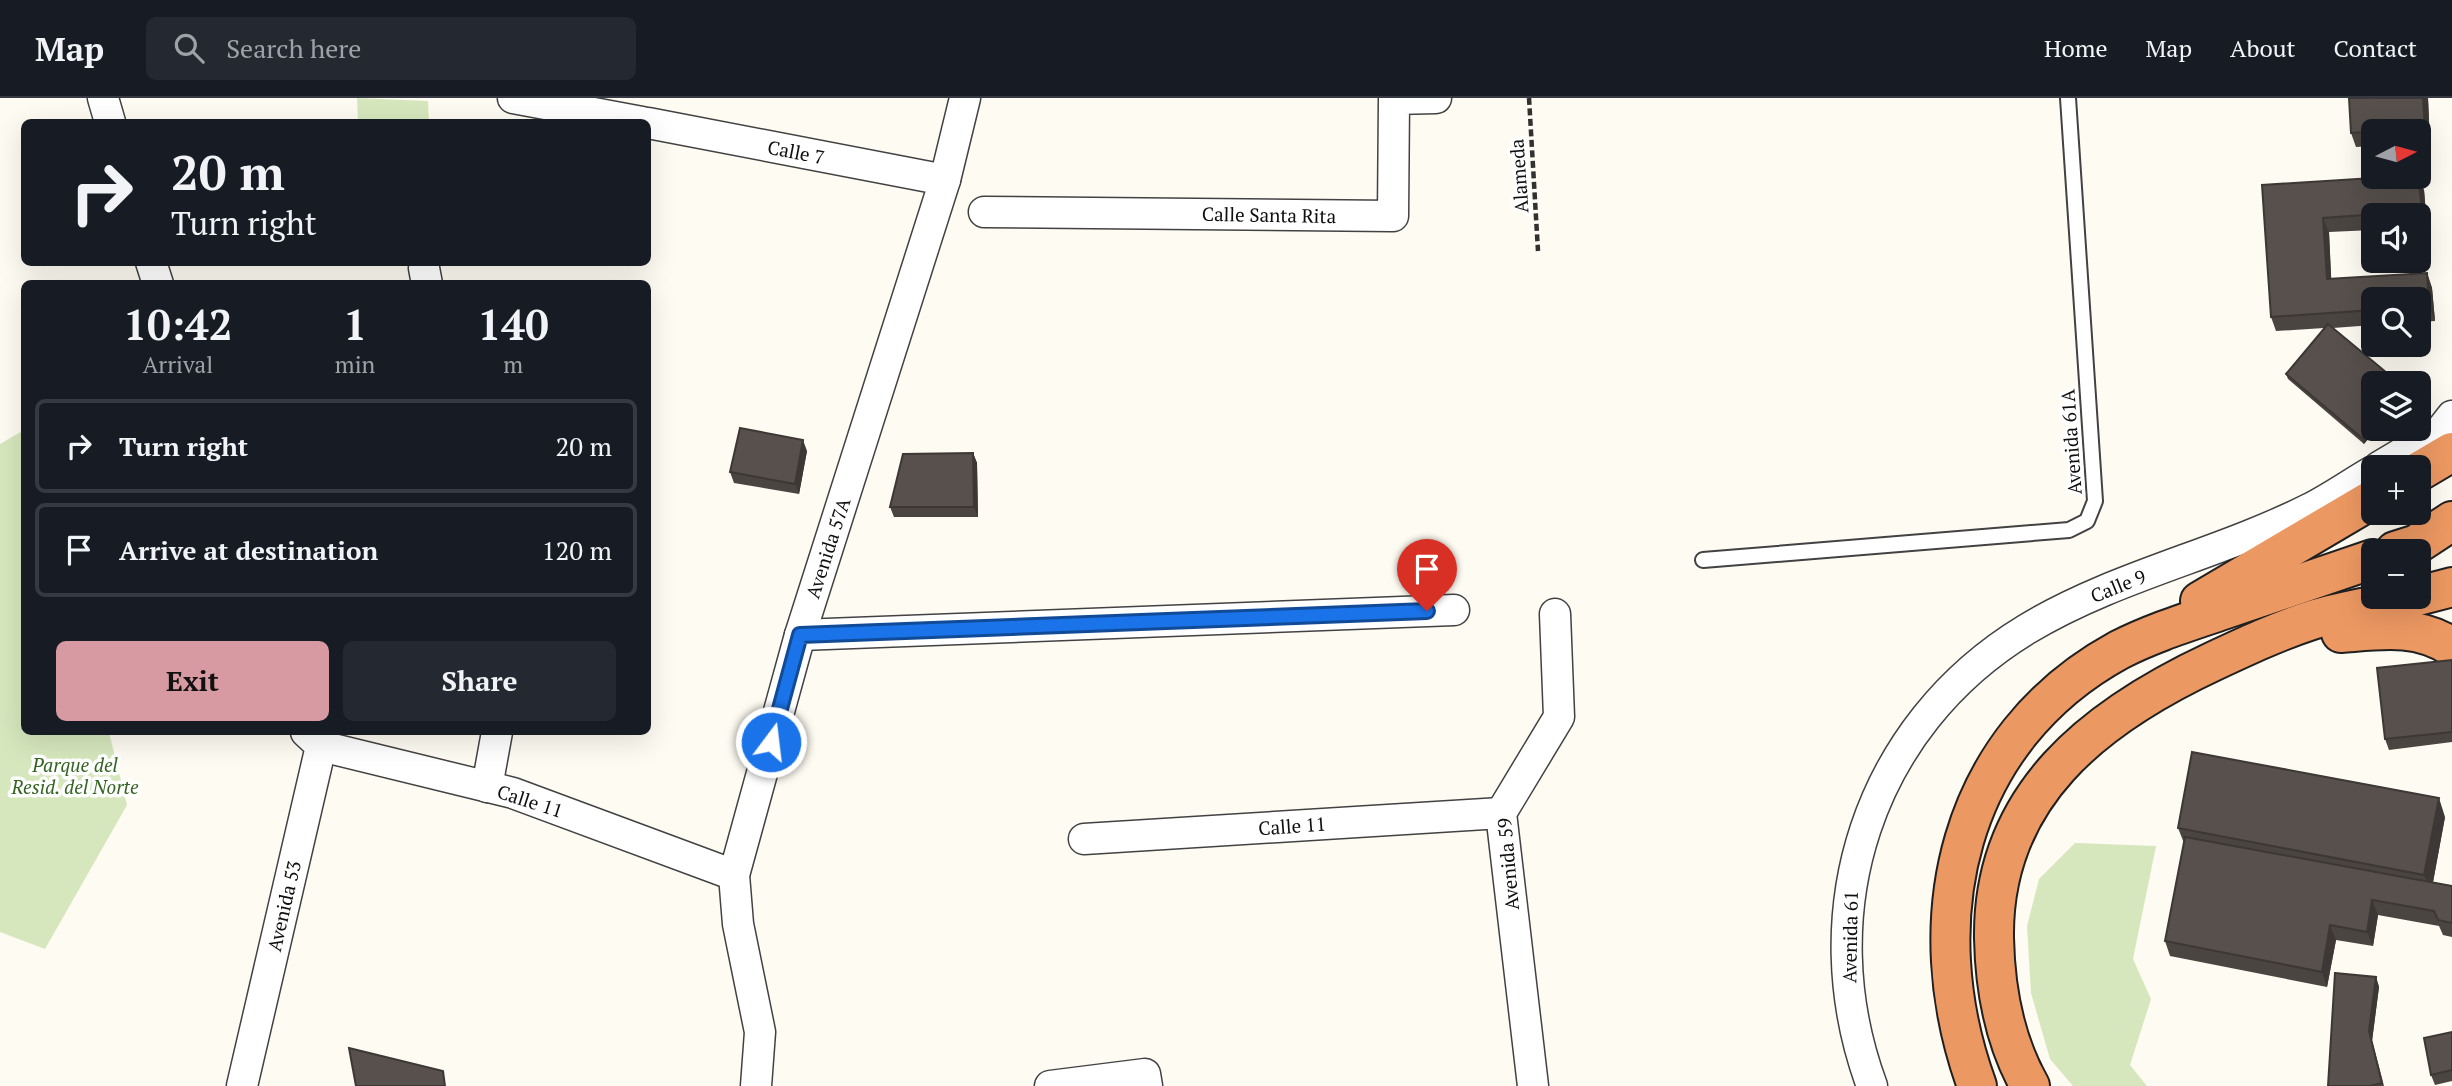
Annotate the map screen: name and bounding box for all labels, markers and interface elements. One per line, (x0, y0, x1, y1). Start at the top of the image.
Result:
search box (146, 17, 636, 80)
text: Map (35, 27, 104, 70)
icon: search (170, 29, 208, 67)
text: Search here (226, 31, 361, 65)
text: Home (2044, 32, 2108, 64)
text: Map (2146, 32, 2192, 64)
text: About (2230, 32, 2296, 64)
text: Contact (2334, 32, 2417, 64)
north arrow (2361, 119, 2431, 189)
map controls (2361, 119, 2431, 609)
street label: Calle 7 (765, 134, 827, 169)
street label: Alameda (1503, 138, 1534, 214)
text: 20 m (171, 139, 285, 204)
icon: right (56, 147, 147, 238)
street label: Calle Santa Rita (1202, 201, 1337, 228)
text: Turn right (171, 202, 317, 244)
button: sound (2361, 203, 2431, 273)
button: search (2361, 287, 2431, 357)
text: 10:42 (123, 296, 233, 352)
text: 1 (343, 296, 367, 352)
text: 140 (478, 296, 549, 352)
text: Arrival (143, 349, 213, 380)
text: min (335, 349, 375, 380)
text: m (503, 349, 523, 380)
button: layers (2361, 371, 2431, 441)
street label: Avenida 61A (2054, 389, 2087, 496)
icon: right (60, 427, 98, 465)
text: Turn right (119, 429, 248, 463)
text: 20 m (556, 429, 612, 463)
button: + (2361, 455, 2431, 525)
street label: Avenida 57A (800, 494, 856, 601)
icon: arrive (60, 531, 98, 569)
text: Arrive at destination (119, 533, 378, 567)
text: 120 m (542, 533, 612, 567)
pin (1397, 539, 1457, 611)
button: − (2361, 539, 2431, 609)
icon: arrive (1408, 550, 1446, 588)
street label: Calle 9 (2086, 563, 2149, 608)
button: Exit (56, 641, 329, 721)
button: Share (343, 641, 616, 721)
position arrow (734, 705, 808, 779)
park label: Parque del Resid. del Norte (10, 752, 139, 799)
street label: Calle 11 (494, 778, 566, 823)
street label: Calle 11 (1257, 811, 1327, 840)
street label: Avenida 59 (1491, 817, 1524, 911)
street label: Avenida 53 (261, 858, 306, 954)
street label: Avenida 61 (1836, 891, 1863, 983)

